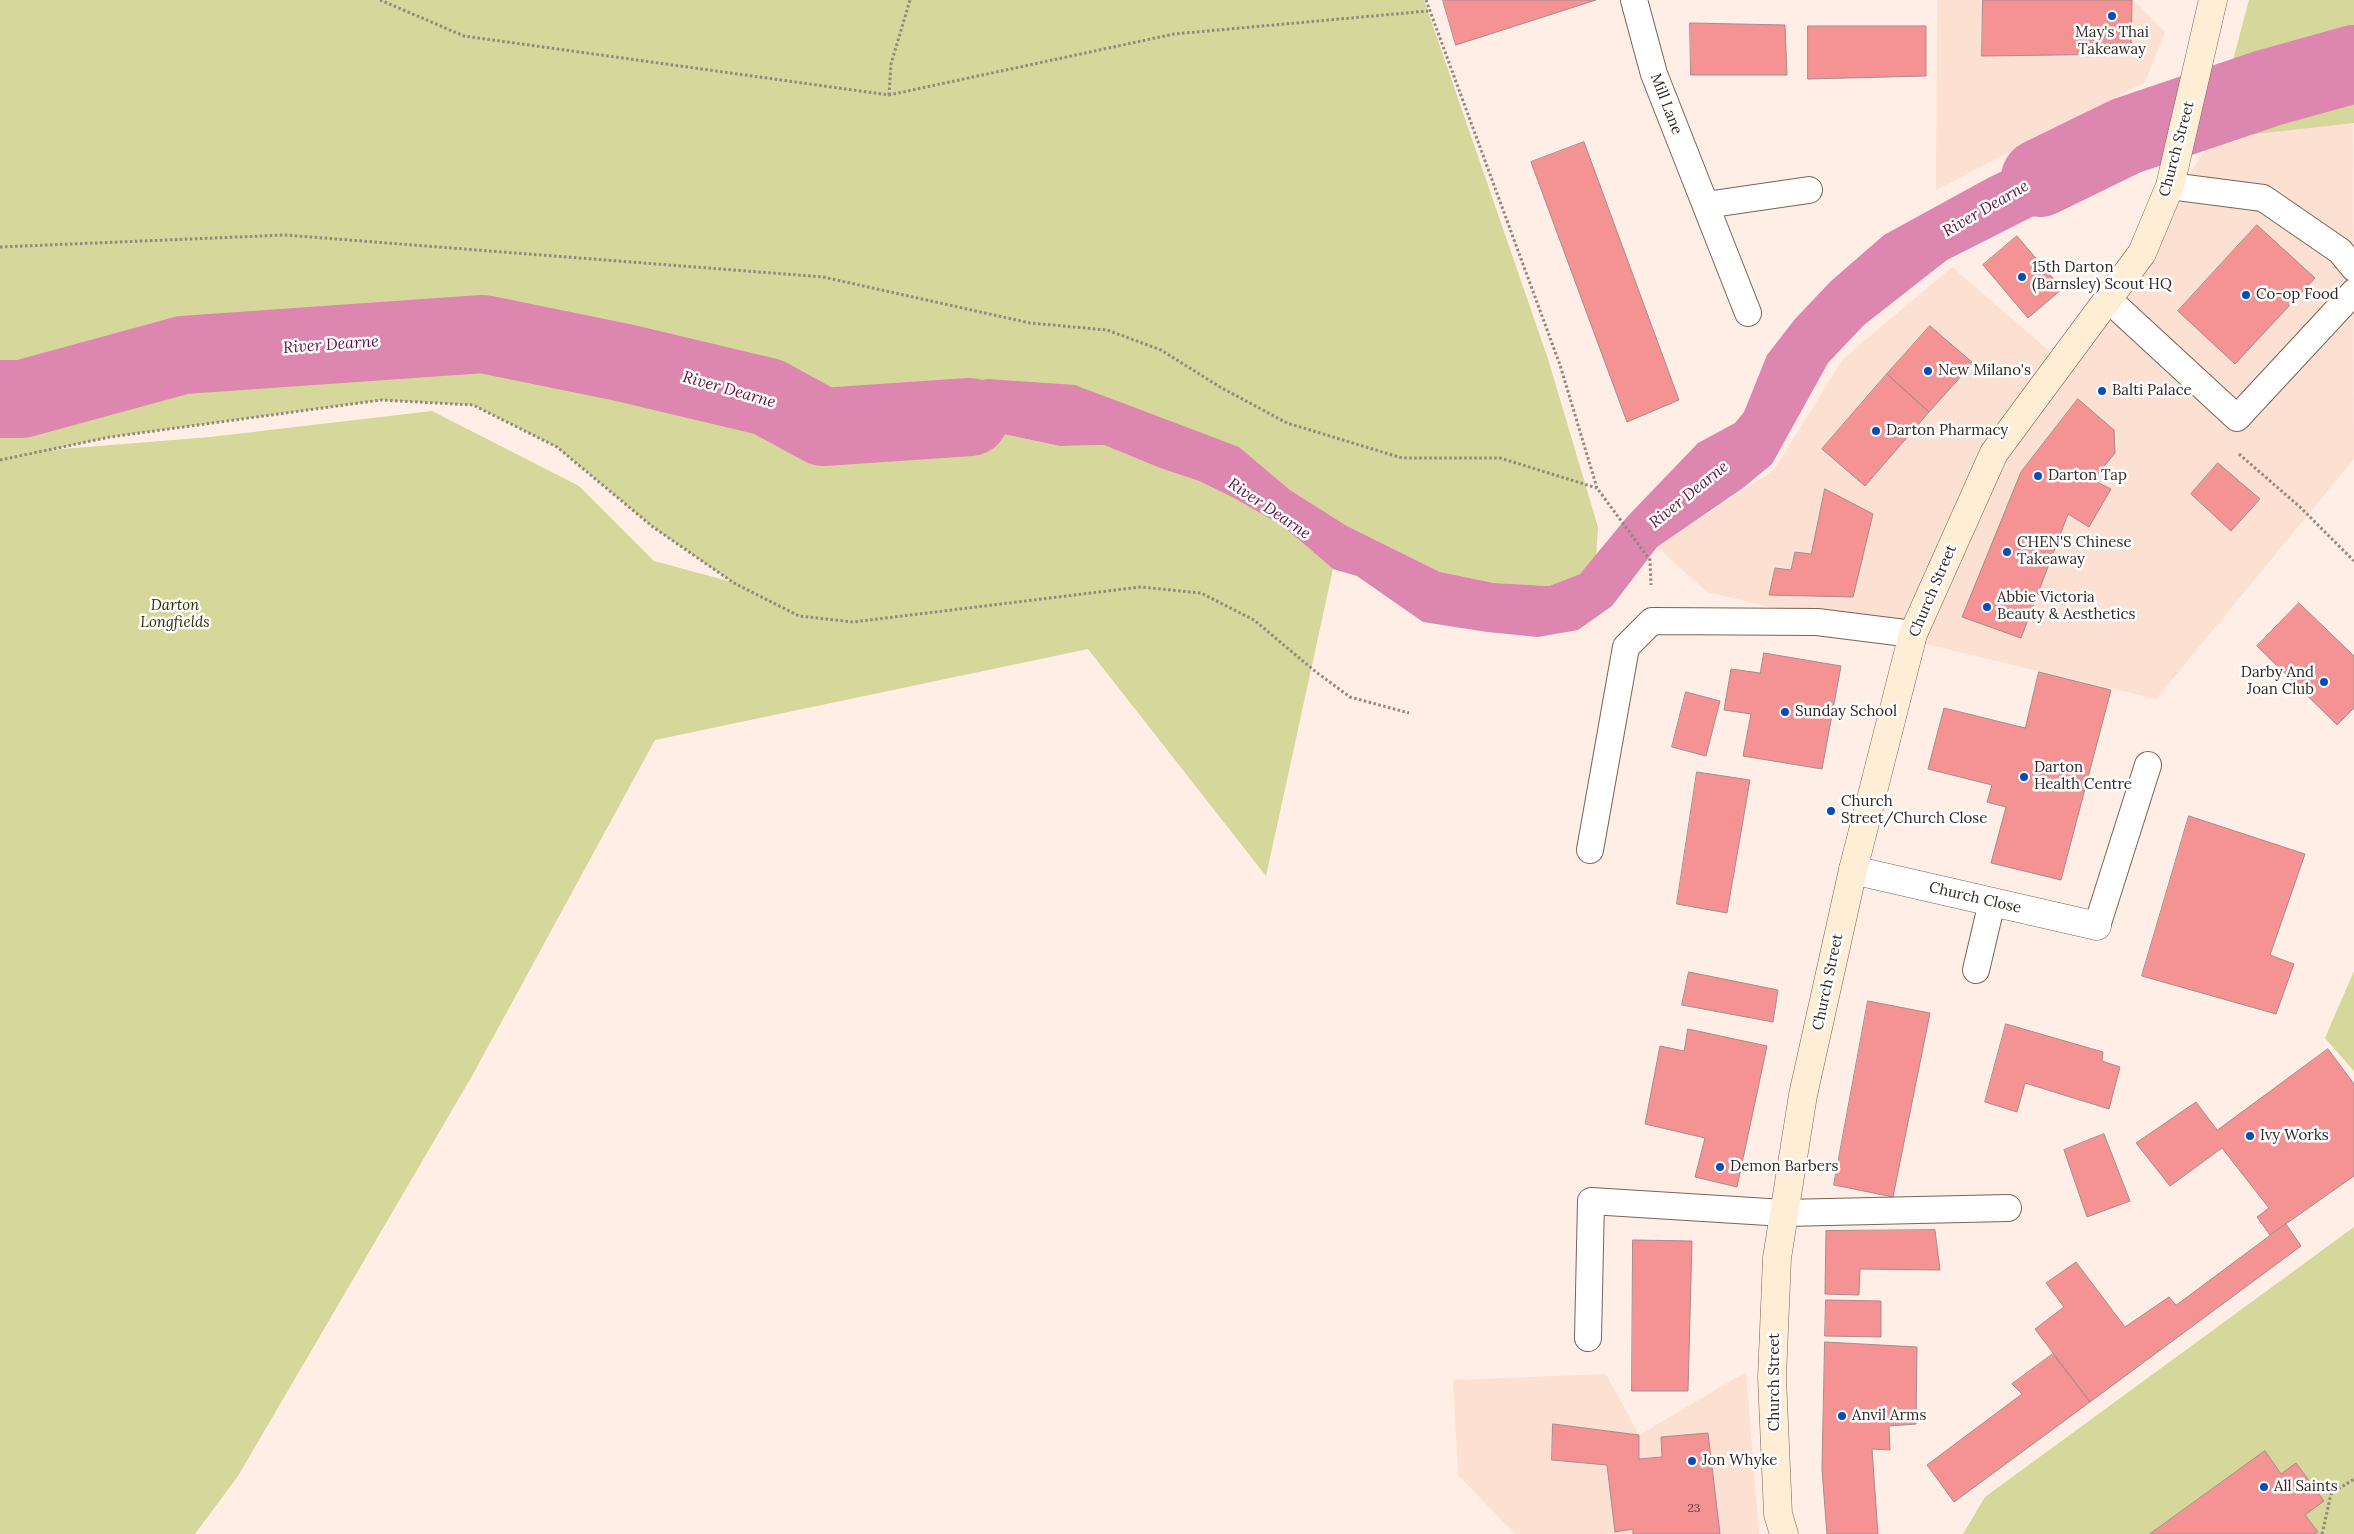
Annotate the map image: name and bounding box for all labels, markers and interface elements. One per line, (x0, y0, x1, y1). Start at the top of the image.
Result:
marker: May's Thai Takeaway (2106, 10, 2118, 22)
place label: May's Thai Takeaway (2075, 24, 2149, 59)
street label: Mill Lane (1646, 71, 1686, 137)
street label: Church Street (2156, 99, 2198, 199)
water label: River Dearne (1940, 177, 2032, 241)
place label: 15th Darton (Barnsley) Scout HQ (2032, 259, 2172, 294)
marker: 15th Darton (Barnsley) Scout HQ (2016, 271, 2028, 283)
place label: Co-op Food (2256, 286, 2339, 304)
marker: Co-op Food (2240, 289, 2252, 301)
water label: River Dearne (283, 332, 379, 358)
place label: New Milano's (1938, 362, 2031, 380)
marker: New Milano's (1922, 365, 1934, 377)
water label: River Dearne (680, 368, 778, 412)
place label: Balti Palace (2112, 382, 2192, 400)
marker: Balti Palace (2096, 385, 2108, 397)
place label: Darton Pharmacy (1886, 422, 2008, 440)
marker: Darton Pharmacy (1870, 425, 1882, 437)
water label: River Dearne (1646, 457, 1732, 533)
place label: Darton Tap (2048, 467, 2127, 485)
marker: Darton Tap (2032, 470, 2044, 482)
water label: River Dearne (1224, 474, 1314, 544)
place label: CHEN'S Chinese Takeaway (2017, 534, 2132, 569)
street label: Church Street (1906, 542, 1960, 640)
marker: CHEN'S Chinese Takeaway (2001, 546, 2013, 558)
place label: Abbie Victoria Beauty & Aesthetics (1997, 589, 2135, 624)
park label: Darton Longfields (140, 597, 210, 632)
marker: Abbie Victoria Beauty & Aesthetics (1981, 601, 1993, 613)
place label: Darby And Joan Club (2241, 664, 2314, 699)
marker: Darby And Joan Club (2318, 676, 2330, 688)
place label: Sunday School (1795, 703, 1897, 721)
marker: Sunday School (1779, 706, 1791, 718)
place label: Darton Health Centre (2034, 759, 2132, 794)
marker: Darton Health Centre (2018, 771, 2030, 783)
place label: Church Street/Church Close (1841, 793, 1987, 828)
marker: Church Street/Church Close (1825, 805, 1837, 817)
street label: Church Close (1927, 879, 2023, 917)
street label: Church Street (1809, 932, 1847, 1032)
place label: Ivy Works (2260, 1127, 2329, 1145)
marker: Ivy Works (2244, 1130, 2256, 1142)
place label: Demon Barbers (1730, 1158, 1838, 1176)
marker: Demon Barbers (1714, 1161, 1726, 1173)
street label: Church Street (1766, 1333, 1784, 1431)
place label: Anvil Arms (1852, 1407, 1926, 1425)
marker: Anvil Arms (1836, 1410, 1848, 1422)
place label: Jon Whyke (1702, 1452, 1777, 1470)
marker: Jon Whyke (1686, 1455, 1698, 1467)
place label: All Saints (2274, 1478, 2338, 1496)
marker: All Saints (2258, 1481, 2270, 1493)
house number: 23 (1688, 1502, 1700, 1516)

